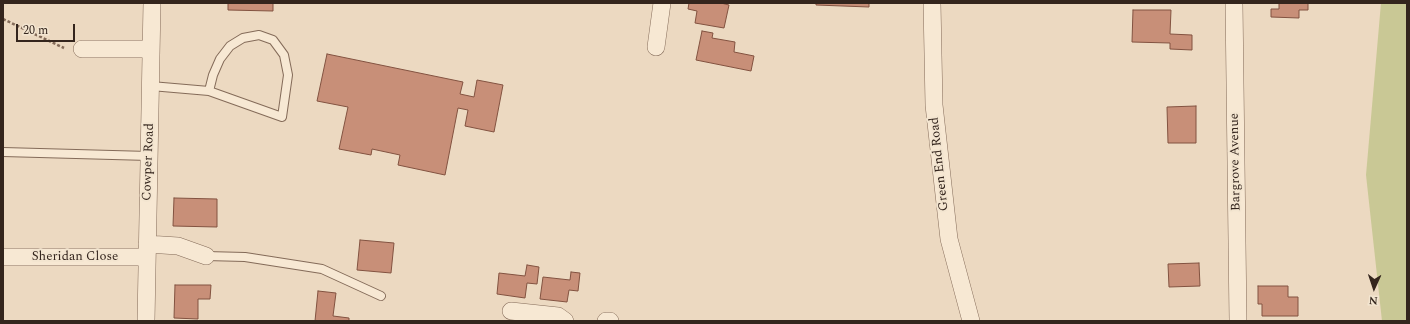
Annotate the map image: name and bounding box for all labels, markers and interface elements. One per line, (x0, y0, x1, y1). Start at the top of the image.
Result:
scale bar (18, 16, 77, 42)
text: 20 m (23, 21, 48, 40)
street label: Bargrove Avenue (1227, 113, 1245, 211)
street label: Green End Road (927, 116, 953, 212)
street label: Cowper Road (140, 123, 158, 201)
street label: Sheridan Close (32, 249, 118, 265)
north arrow (1354, 268, 1394, 308)
text: N (1368, 292, 1378, 309)

